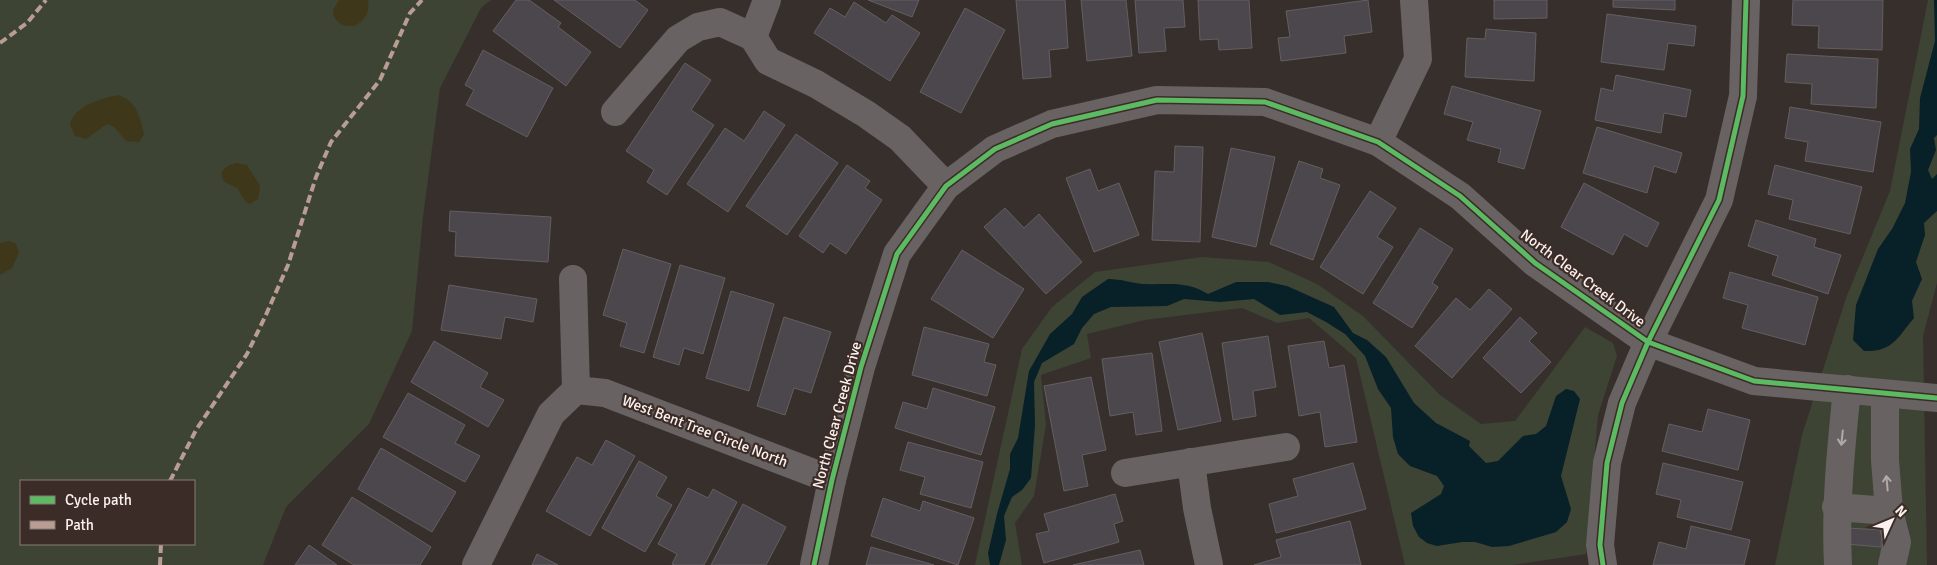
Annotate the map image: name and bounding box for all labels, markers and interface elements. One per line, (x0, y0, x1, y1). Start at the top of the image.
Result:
street label: North Clear Creek Drive (1517, 225, 1649, 331)
street label: North Clear Creek Drive (809, 340, 865, 490)
street label: West Bent Tree Circle North (620, 391, 790, 471)
one-way arrow (1837, 430, 1847, 446)
one-way arrow (1882, 475, 1892, 491)
legend (20, 480, 195, 545)
text: Cycle path (65, 491, 132, 509)
north arrow (1867, 495, 1917, 545)
text: N (1891, 502, 1910, 521)
text: Path (65, 516, 94, 534)

